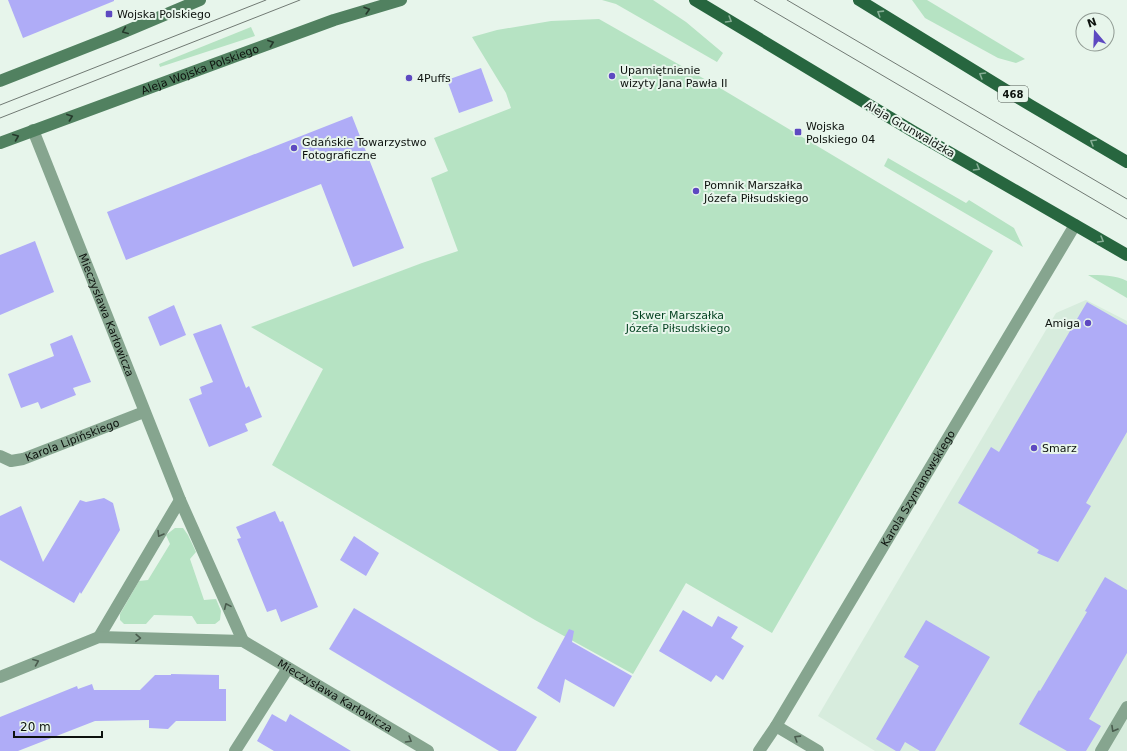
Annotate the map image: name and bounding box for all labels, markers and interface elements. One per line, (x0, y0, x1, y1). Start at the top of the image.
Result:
one-way arrow (364, 6, 371, 15)
place label: Wojska Polskiego (117, 8, 211, 21)
marker: Wojska Polskiego (104, 9, 114, 19)
one-way arrow (877, 10, 884, 17)
north arrow (1075, 12, 1115, 52)
text: N (1085, 15, 1098, 31)
one-way arrow (725, 16, 732, 23)
one-way arrow (122, 26, 130, 34)
one-way arrow (267, 40, 274, 48)
street label: Aleja Wojska Polskiego (139, 42, 261, 97)
place label: Upamiętnienie wizyty Jana Pawła II (620, 64, 728, 90)
marker: Upamiętnienie wizyty Jana Pawła II (607, 71, 617, 81)
place label: 4Puffs (417, 72, 451, 85)
marker: 4Puffs (404, 73, 414, 83)
one-way arrow (979, 73, 986, 80)
road number: 468 (998, 86, 1028, 102)
street label: Aleja Grunwaldzka (862, 98, 957, 161)
one-way arrow (66, 113, 73, 121)
place label: Wojska Polskiego 04 (806, 120, 875, 146)
marker: Wojska Polskiego 04 (793, 127, 803, 137)
one-way arrow (13, 133, 20, 141)
place label: Gdańskie Towarzystwo Fotograficzne (302, 136, 427, 162)
one-way arrow (1090, 139, 1097, 146)
marker: Gdańskie Towarzystwo Fotograficzne (289, 143, 299, 153)
one-way arrow (973, 163, 980, 170)
place label: Pomnik Marszałka Józefa Piłsudskiego (703, 179, 809, 205)
marker: Pomnik Marszałka Józefa Piłsudskiego (691, 186, 701, 196)
one-way arrow (1097, 235, 1104, 242)
street label: Mieczysława Karłowicza (76, 252, 136, 379)
park label: Skwer Marszałka Józefa Piłsudskiego (625, 309, 731, 335)
place label: Amiga (1045, 317, 1080, 330)
marker: Amiga (1083, 318, 1093, 328)
street label: Karola Lipińskiego (23, 416, 122, 465)
street label: Karola Szymanowskiego (879, 428, 958, 549)
place label: Smarz (1042, 442, 1077, 455)
marker: Smarz (1029, 443, 1039, 453)
one-way arrow (157, 530, 164, 537)
one-way arrow (224, 602, 232, 610)
one-way arrow (135, 634, 141, 642)
street label: Mieczysława Karłowicza (275, 657, 395, 735)
one-way arrow (33, 659, 40, 667)
scale bar (14, 713, 102, 739)
text: 20 m (20, 720, 51, 734)
one-way arrow (1112, 725, 1119, 732)
one-way arrow (405, 735, 412, 742)
one-way arrow (794, 736, 801, 743)

